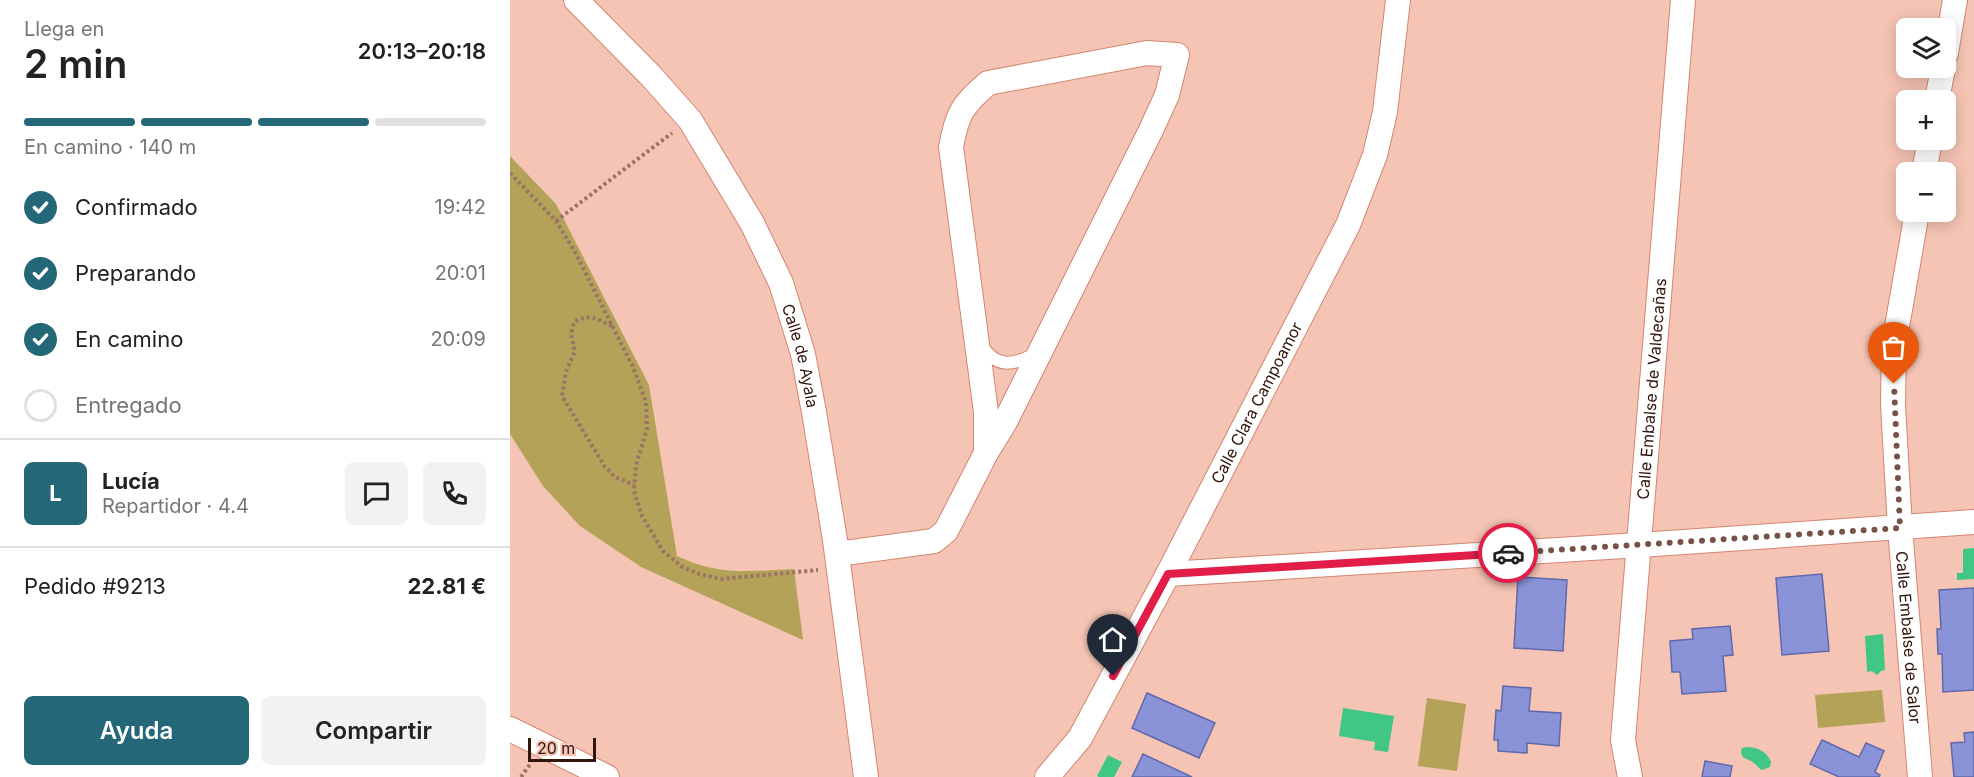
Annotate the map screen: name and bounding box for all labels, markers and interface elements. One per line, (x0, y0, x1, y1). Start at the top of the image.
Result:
text: Llega en (24, 17, 104, 41)
map controls (1896, 18, 1956, 222)
button: layers (1896, 18, 1956, 78)
text: 20:13–20:18 (358, 38, 486, 64)
text: 2 min (24, 40, 127, 87)
button: + (1896, 90, 1956, 150)
text: En camino · 140 m (24, 135, 196, 159)
button: − (1896, 162, 1956, 222)
icon: check (24, 191, 57, 224)
text: Confirmado (75, 194, 198, 220)
text: 19:42 (435, 195, 486, 219)
icon: check (24, 257, 57, 290)
text: Preparando (75, 260, 196, 286)
text: 20:01 (435, 261, 486, 285)
street label: Calle Embalse de Valdecañas (1633, 277, 1670, 500)
street label: Calle de Ayala (778, 301, 823, 409)
street label: Calle Clara Campoamor (1206, 318, 1306, 487)
pin (1868, 322, 1919, 384)
icon: check (24, 323, 57, 356)
text: En camino (75, 326, 183, 352)
text: 20:09 (430, 327, 486, 351)
icon: bag (1877, 331, 1910, 364)
text: Entregado (75, 392, 182, 418)
button: chat (345, 462, 408, 525)
button: phone (423, 462, 486, 525)
text: Lucía (102, 468, 160, 494)
text: L (49, 480, 62, 506)
text: Repartidor · 4.4 (102, 494, 249, 518)
courier (1478, 523, 1538, 583)
icon: car (1492, 537, 1525, 570)
street label: Calle Embalse de Salor (1892, 550, 1926, 725)
text: Pedido #9213 (24, 573, 166, 599)
text: 22.81 € (407, 573, 486, 599)
pin (1087, 614, 1138, 676)
icon: home (1096, 623, 1129, 656)
button: Ayuda (24, 696, 249, 765)
button: Compartir (261, 696, 486, 765)
scale bar (528, 735, 596, 762)
text: 20 m (537, 738, 575, 758)

